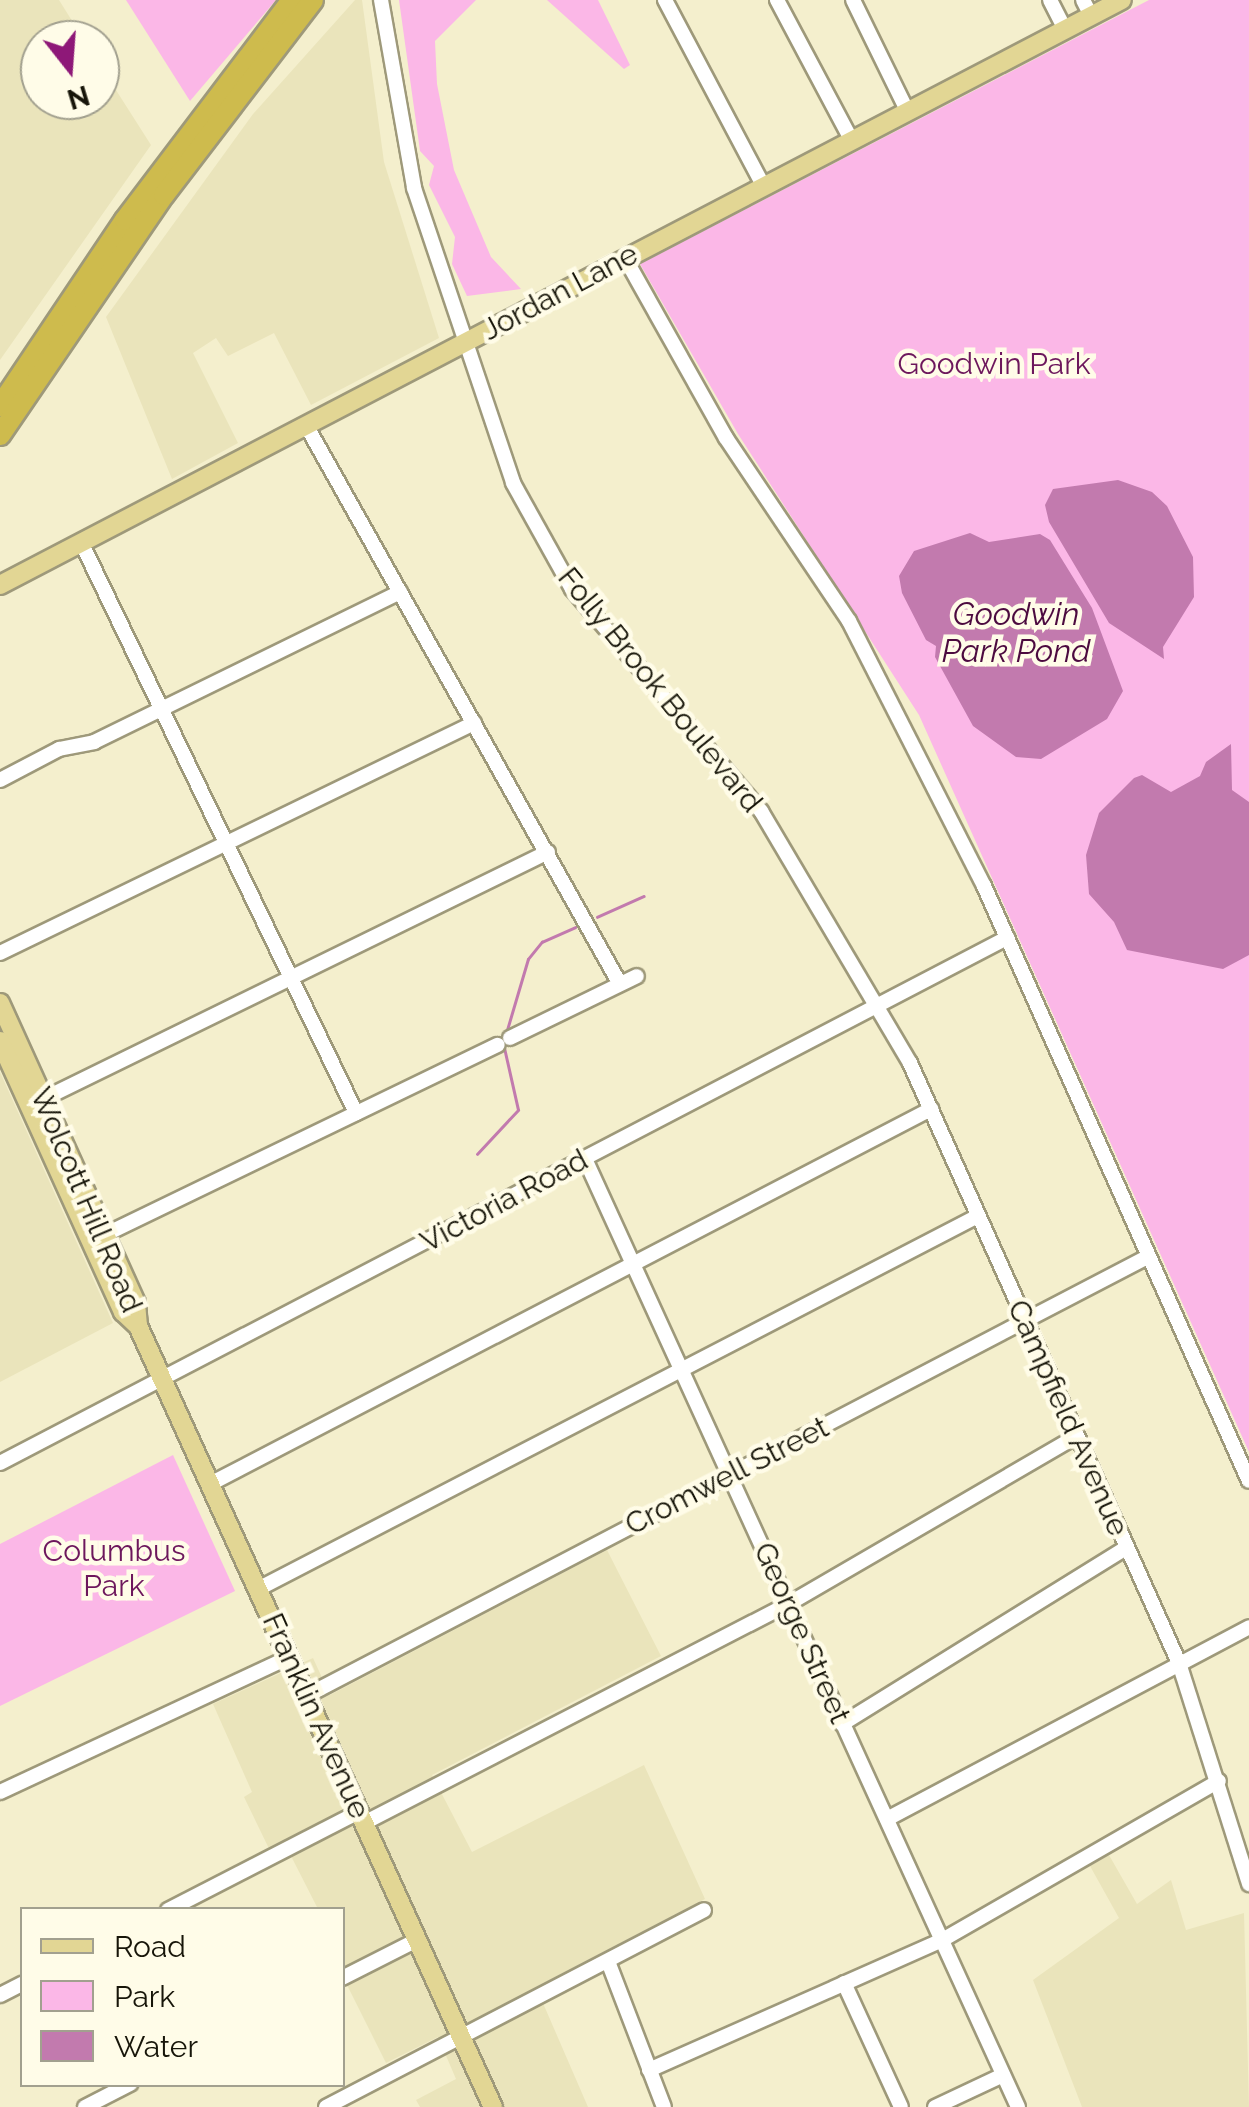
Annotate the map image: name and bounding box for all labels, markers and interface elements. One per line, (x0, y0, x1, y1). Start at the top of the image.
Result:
north arrow (20, 20, 120, 120)
text: N (63, 78, 93, 116)
street label: Jordan Lane (476, 236, 644, 348)
park label: Goodwin Park (897, 346, 1091, 382)
street label: Folly Brook Boulevard (550, 560, 770, 820)
water label: Goodwin Park Pond (942, 596, 1090, 671)
street label: Wolcott Hill Road (22, 1082, 150, 1318)
street label: Victoria Road (414, 1142, 594, 1260)
street label: Campfield Avenue (1000, 1294, 1136, 1542)
street label: Cromwell Street (619, 1409, 835, 1543)
park label: Columbus Park (43, 1533, 185, 1604)
street label: George Street (746, 1537, 858, 1729)
street label: Franklin Avenue (254, 1607, 378, 1825)
legend (20, 1907, 345, 2087)
text: Road (114, 1929, 186, 1964)
text: Park (114, 1979, 175, 2014)
text: Water (114, 2029, 198, 2064)

